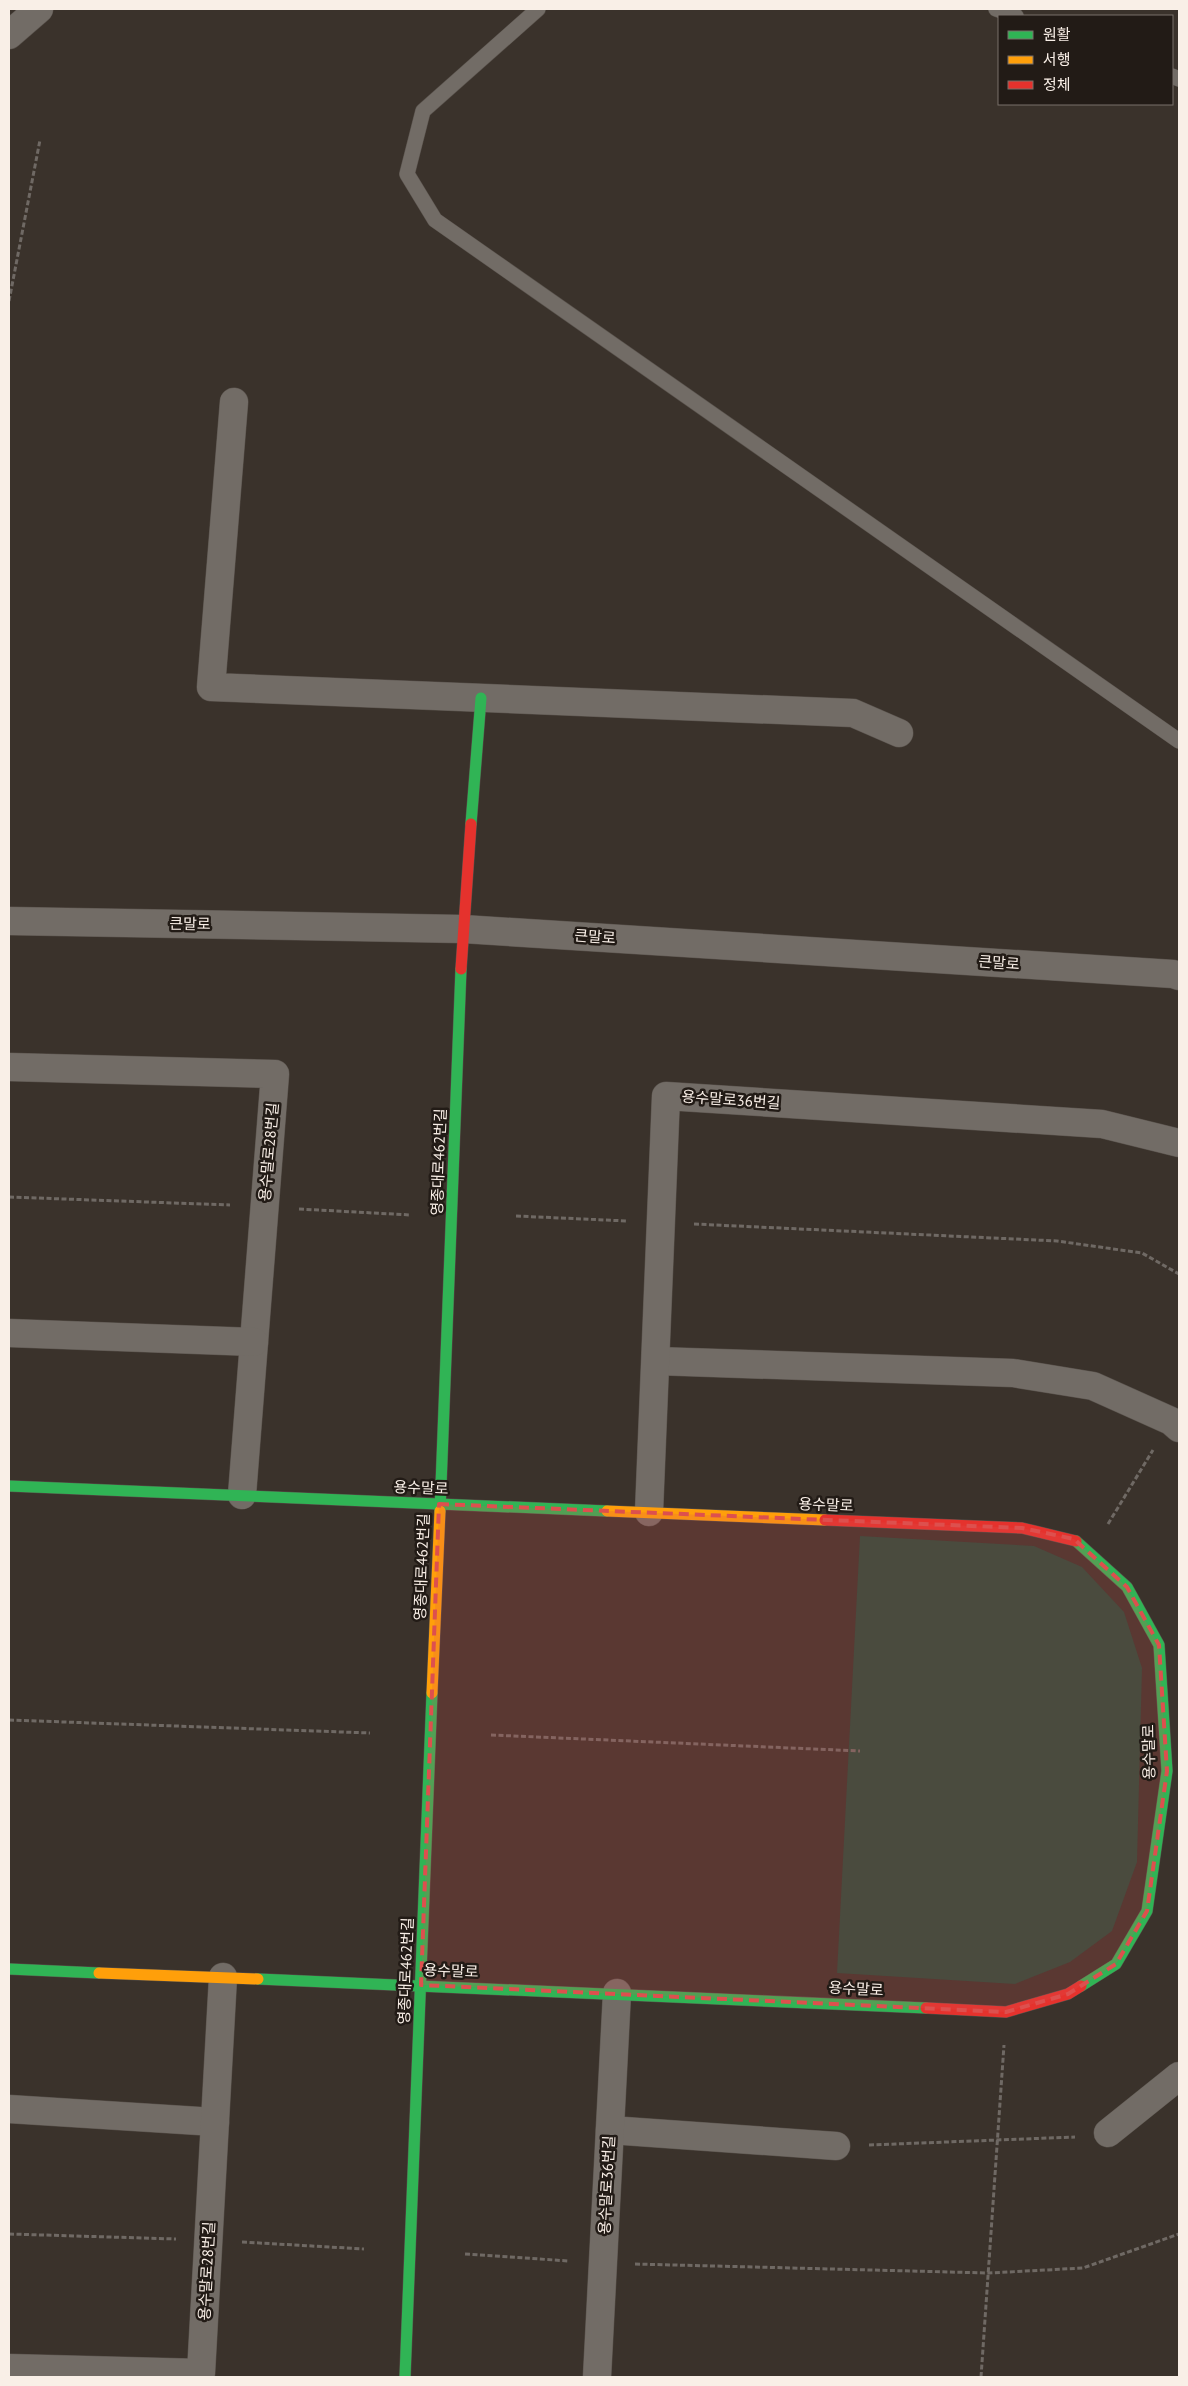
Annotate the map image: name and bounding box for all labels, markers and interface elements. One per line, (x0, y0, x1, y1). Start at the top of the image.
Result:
legend (998, 15, 1173, 105)
text: 원활 (1043, 25, 1071, 44)
text: 서행 (1043, 50, 1071, 69)
text: 정체 (1043, 75, 1071, 94)
street label: 큰말로 (169, 914, 211, 933)
street label: 큰말로 (574, 926, 616, 947)
street label: 큰말로 (978, 952, 1020, 973)
street label: 용수말로36번길 (681, 1087, 781, 1112)
street label: 용수말로28번길 (255, 1102, 282, 1202)
street label: 영종대로462번길 (427, 1108, 450, 1216)
street label: 용수말로 (393, 1477, 449, 1498)
street label: 용수말로 (798, 1494, 854, 1515)
street label: 영종대로462번길 (410, 1513, 433, 1621)
street label: 용수말로 (1139, 1724, 1158, 1780)
street label: 영종대로462번길 (394, 1917, 417, 2025)
street label: 용수말로 (423, 1960, 479, 1981)
street label: 용수말로 (828, 1978, 884, 1999)
street label: 용수말로36번길 (594, 2135, 619, 2235)
street label: 용수말로28번길 (194, 2221, 219, 2321)

